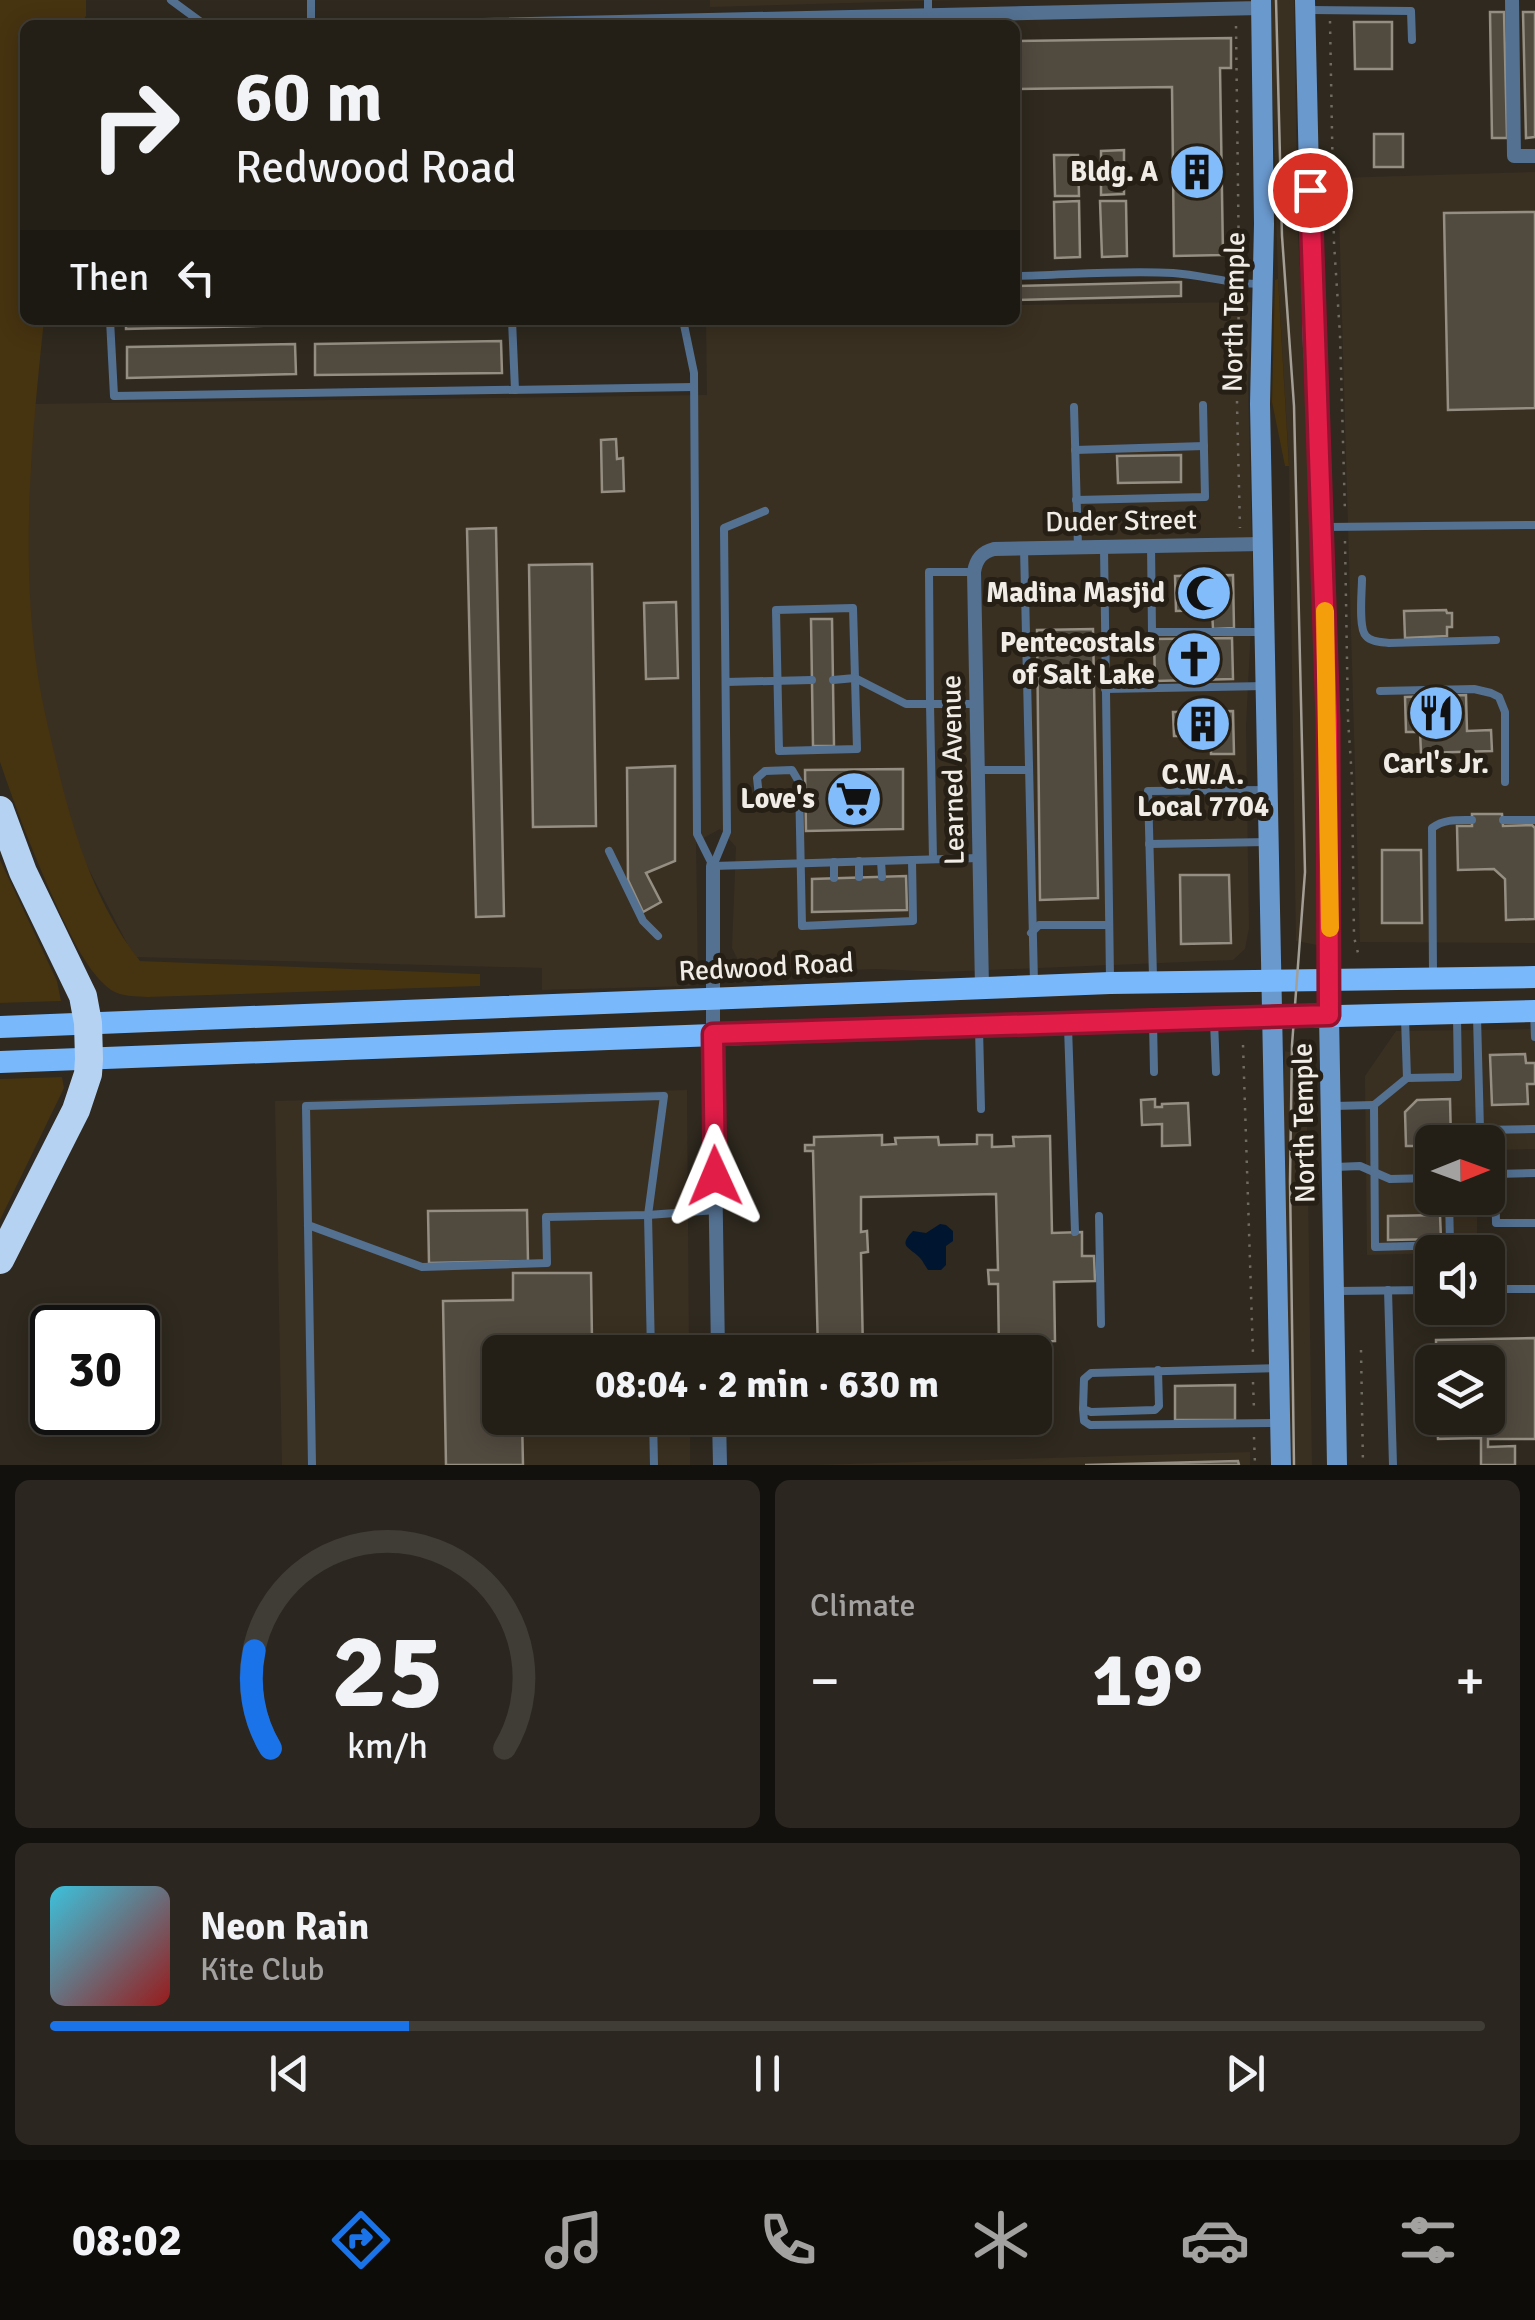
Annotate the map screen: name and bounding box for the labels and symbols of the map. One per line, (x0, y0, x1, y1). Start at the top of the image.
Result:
building icon: Bldg. A (1167, 142, 1227, 202)
pin (1268, 148, 1353, 233)
place label: Bldg. A (1070, 155, 1158, 189)
street label: North Temple (1216, 232, 1252, 392)
street label: Duder Street (1045, 503, 1197, 539)
mosque icon: Madina Masjid (1174, 563, 1234, 623)
place label: Madina Masjid (986, 576, 1165, 610)
place label: Pentecostals of Salt Lake (1000, 626, 1155, 692)
church icon: Pentecostals of Salt Lake (1164, 629, 1224, 689)
street label: Learned Avenue (934, 675, 972, 865)
restaurant icon: Carl's Jr. (1406, 683, 1466, 743)
building icon: C.W.A. Local 7704 (1173, 694, 1233, 754)
place label: Carl's Jr. (1383, 747, 1489, 781)
place label: C.W.A. Local 7704 (1137, 758, 1269, 824)
supermarket icon: Love's (824, 769, 884, 829)
place label: Love's (740, 782, 815, 816)
street label: Redwood Road (678, 945, 854, 989)
street label: North Temple (1286, 1043, 1322, 1203)
position arrow (663, 1124, 767, 1228)
north arrow (1415, 1125, 1505, 1215)
speed limit sign: 30 (30, 1305, 160, 1435)

